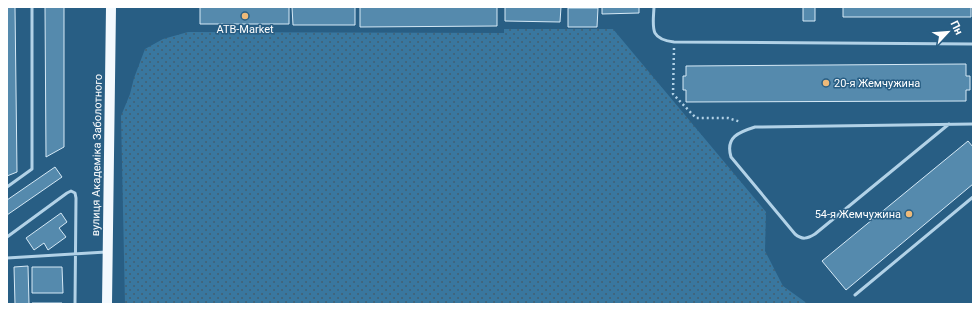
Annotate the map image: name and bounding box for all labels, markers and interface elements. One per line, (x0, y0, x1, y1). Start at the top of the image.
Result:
marker: ATB-Market (240, 11, 250, 21)
north arrow (928, 12, 968, 52)
text: Пн (948, 19, 965, 37)
place label: ATB-Market (216, 23, 274, 36)
street label: вулиця Академіка Заболотного (89, 74, 105, 236)
place label: 20-я Жемчужина (834, 77, 920, 90)
marker: 20-я Жемчужина (821, 78, 831, 88)
place label: 54-я Жемчужина (815, 208, 901, 221)
marker: 54-я Жемчужина (904, 209, 914, 219)

